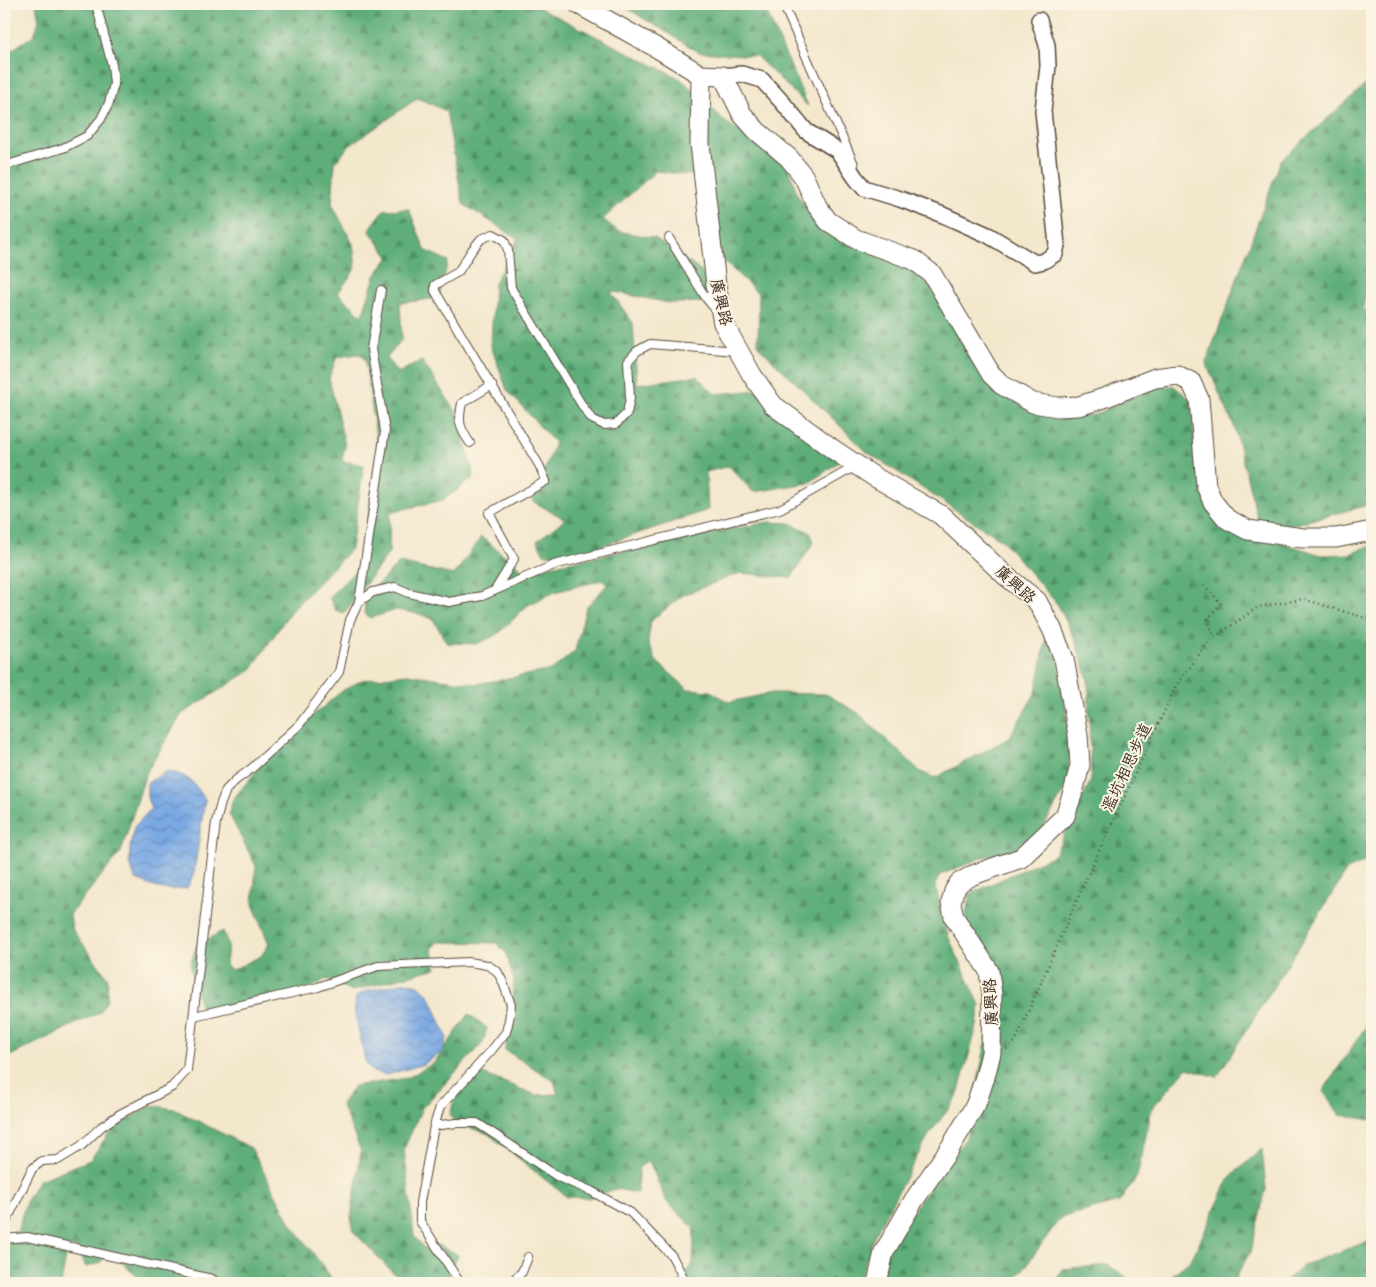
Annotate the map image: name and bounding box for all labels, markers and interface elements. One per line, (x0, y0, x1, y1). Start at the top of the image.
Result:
street label: 廣興路 (703, 277, 736, 329)
street label: 廣興路 (989, 561, 1040, 610)
street label: 濫坑相思步道 (1098, 720, 1159, 816)
street label: 廣興路 (980, 977, 1005, 1026)

